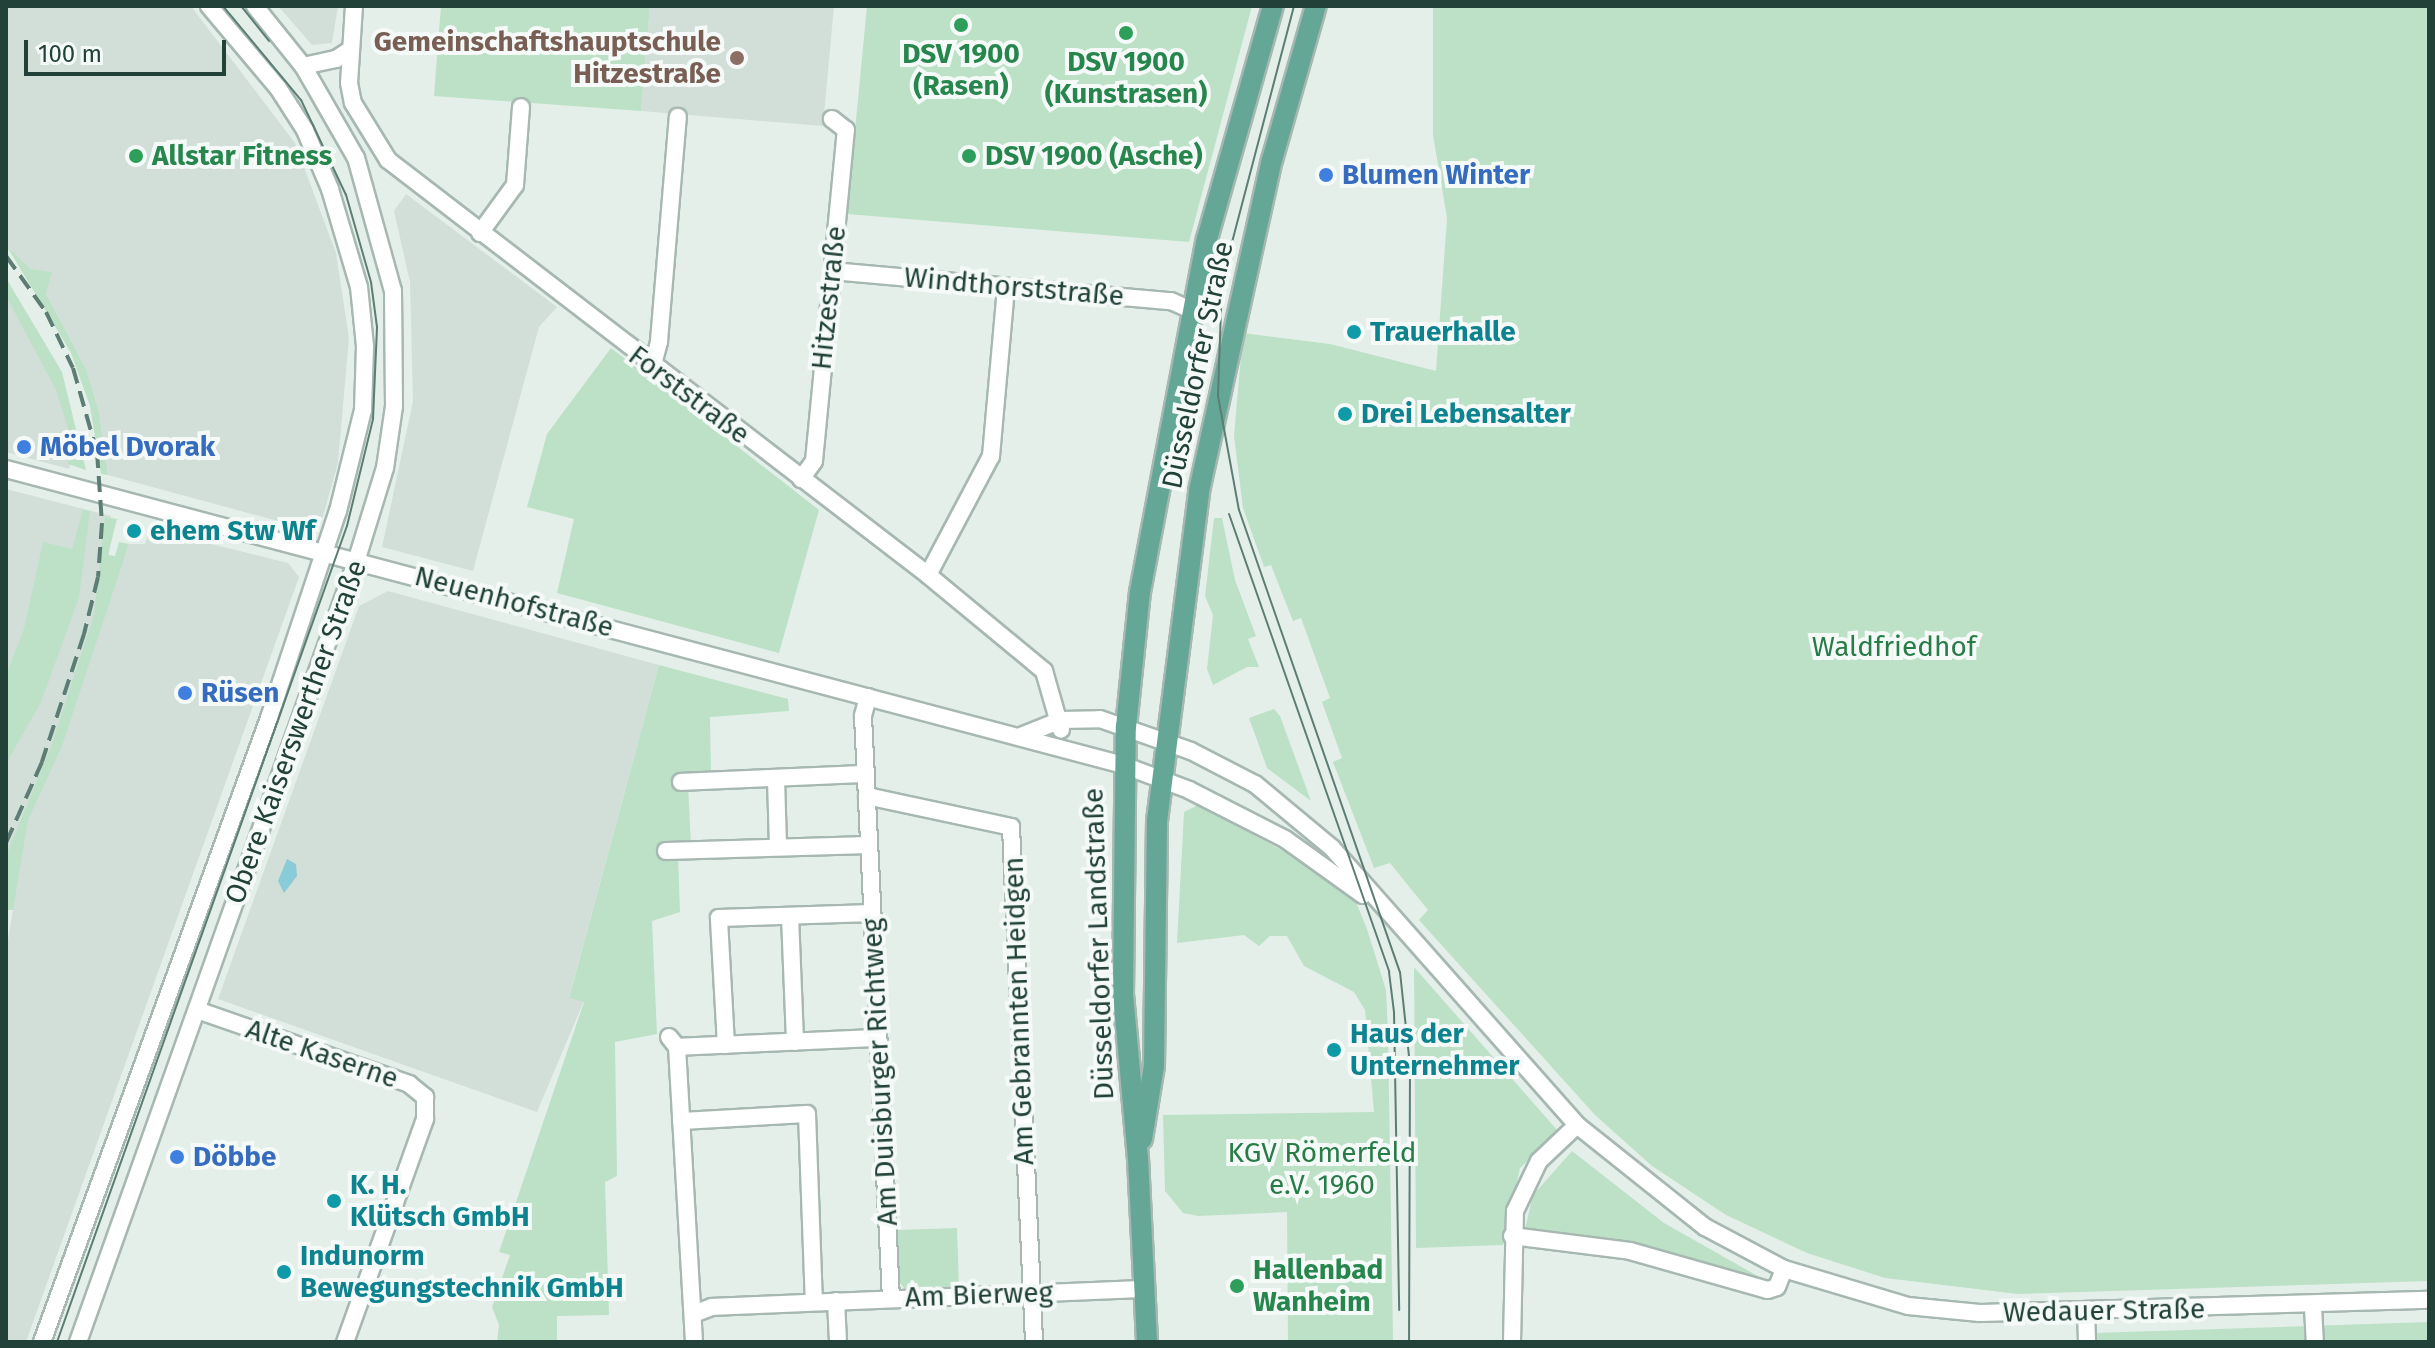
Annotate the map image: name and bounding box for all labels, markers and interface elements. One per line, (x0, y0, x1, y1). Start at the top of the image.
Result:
marker: DSV 1900 (Rasen) (952, 16, 970, 34)
scale bar (28, 24, 230, 74)
marker: DSV 1900 (Kunstrasen) (1117, 24, 1135, 42)
place label: Gemeinschaftshauptschule Hitzestraße (374, 25, 721, 91)
place label: DSV 1900 (Rasen) (902, 37, 1020, 103)
text: 100 m (38, 40, 102, 68)
place label: DSV 1900 (Kunstrasen) (1045, 45, 1207, 111)
marker: Gemeinschaftshauptschule Hitzestraße (728, 49, 746, 67)
place label: Allstar Fitness (152, 139, 332, 173)
place label: DSV 1900 (Asche) (985, 139, 1203, 173)
marker: Allstar Fitness (127, 147, 145, 165)
marker: DSV 1900 (Asche) (960, 147, 978, 165)
place label: Blumen Winter (1342, 158, 1530, 192)
marker: Blumen Winter (1317, 166, 1335, 184)
street label: Hitzestraße (805, 224, 853, 372)
street label: Düsseldorfer Straße (1155, 238, 1241, 492)
street label: Windthorststraße (903, 261, 1125, 313)
place label: Trauerhalle (1370, 315, 1516, 349)
marker: Trauerhalle (1345, 323, 1363, 341)
street label: Forststraße (622, 339, 756, 451)
place label: Drei Lebensalter (1361, 397, 1571, 431)
marker: Drei Lebensalter (1336, 405, 1354, 423)
place label: Möbel Dvorak (40, 430, 215, 464)
marker: Möbel Dvorak (15, 438, 33, 456)
place label: ehem Stw Wf (150, 514, 315, 548)
marker: ehem Stw Wf (125, 522, 143, 540)
street label: Obere Kaiserswerther Straße (218, 556, 374, 908)
street label: Neuenhofstraße (411, 559, 617, 645)
park label: Waldfriedhof (1812, 630, 1976, 664)
place label: Rüsen (201, 676, 279, 710)
marker: Rüsen (176, 684, 194, 702)
street label: Düsseldorfer Landstraße (1077, 787, 1121, 1101)
street label: Am Gebrannten Heidgen (997, 856, 1041, 1166)
street label: Am Duisburger Richtweg (855, 917, 905, 1227)
street label: Alte Kaserne (242, 1012, 402, 1096)
place label: Haus der Unternehmer (1350, 1017, 1519, 1083)
marker: Haus der Unternehmer (1325, 1041, 1343, 1059)
park label: KGV Römerfeld e.V. 1960 (1228, 1136, 1416, 1202)
place label: Döbbe (193, 1140, 276, 1174)
marker: Döbbe (168, 1148, 186, 1166)
place label: K. H. Klütsch GmbH (350, 1168, 530, 1234)
marker: K. H. Klütsch GmbH (325, 1192, 343, 1210)
place label: Indunorm Bewegungstechnik GmbH (300, 1239, 624, 1305)
place label: Hallenbad Wanheim (1253, 1253, 1383, 1319)
marker: Indunorm Bewegungstechnik GmbH (275, 1263, 293, 1281)
street label: Am Bierweg (904, 1276, 1054, 1314)
marker: Hallenbad Wanheim (1228, 1277, 1246, 1295)
street label: Wedauer Straße (2003, 1292, 2205, 1330)

